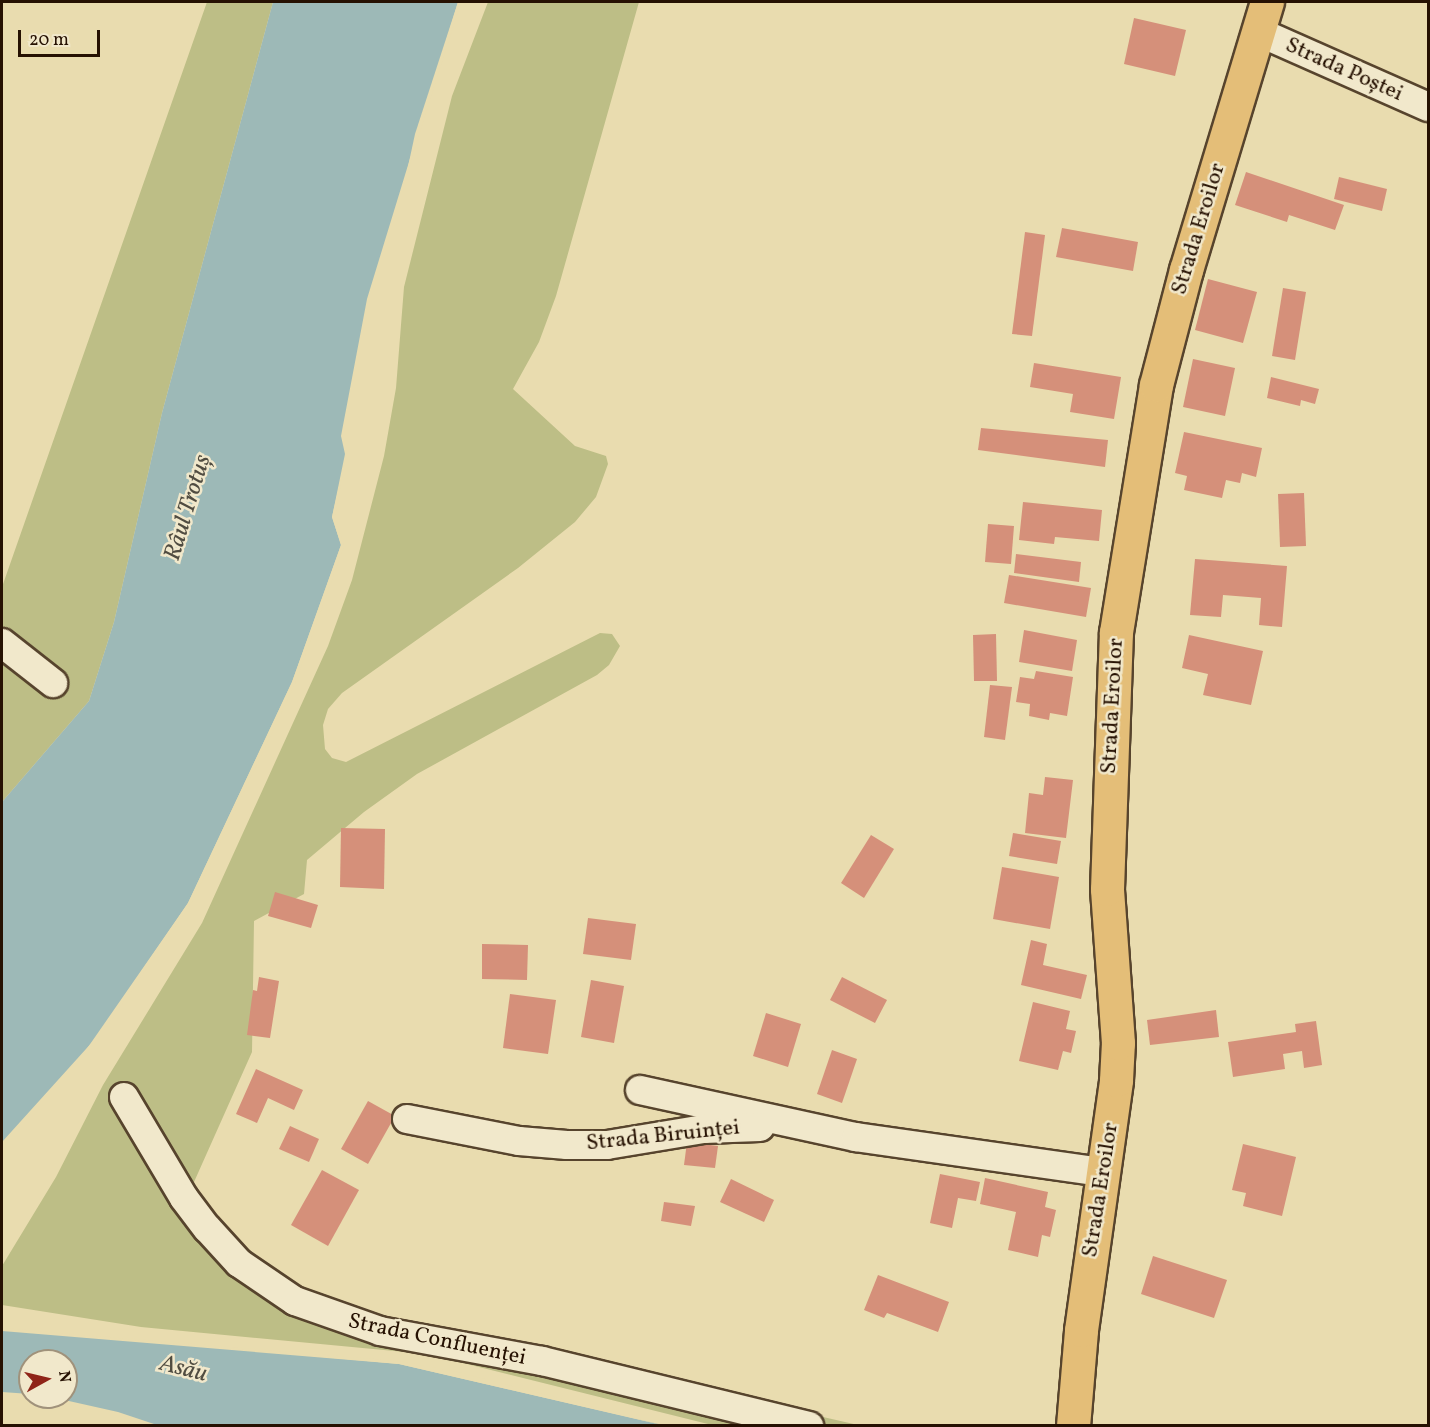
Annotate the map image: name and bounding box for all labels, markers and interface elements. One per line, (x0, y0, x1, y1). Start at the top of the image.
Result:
scale bar (21, 18, 104, 56)
text: 20 m (29, 28, 69, 53)
street label: Strada Poștei (1281, 32, 1407, 108)
street label: Strada Eroilor (1166, 160, 1232, 298)
water label: Râul Trotuș (159, 452, 219, 564)
street label: Strada Eroilor (1096, 637, 1130, 775)
street label: Strada Biruinței (585, 1115, 741, 1157)
street label: Strada Eroilor (1077, 1121, 1125, 1259)
street label: Strada Confluenței (346, 1308, 528, 1372)
north arrow (18, 1349, 78, 1409)
water label: Asău (156, 1350, 210, 1390)
text: N (52, 1369, 76, 1384)

